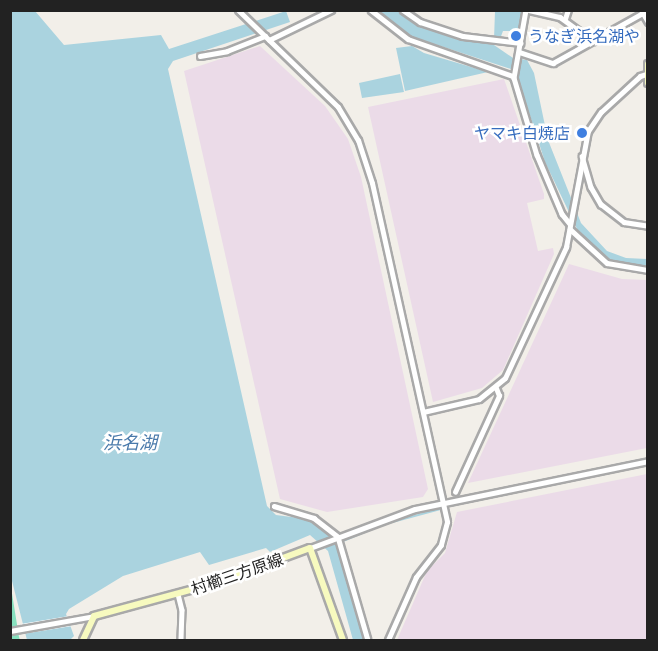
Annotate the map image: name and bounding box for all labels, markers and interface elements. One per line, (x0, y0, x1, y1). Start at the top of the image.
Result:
place label: うなぎ浜名湖や (528, 26, 640, 46)
marker: うなぎ浜名湖や (509, 29, 523, 43)
place label: ヤマキ白焼店 (474, 123, 570, 143)
marker: ヤマキ白焼店 (575, 126, 589, 140)
water label: 浜名湖 (103, 432, 157, 454)
street label: 村櫛三方原線 (188, 549, 286, 599)

